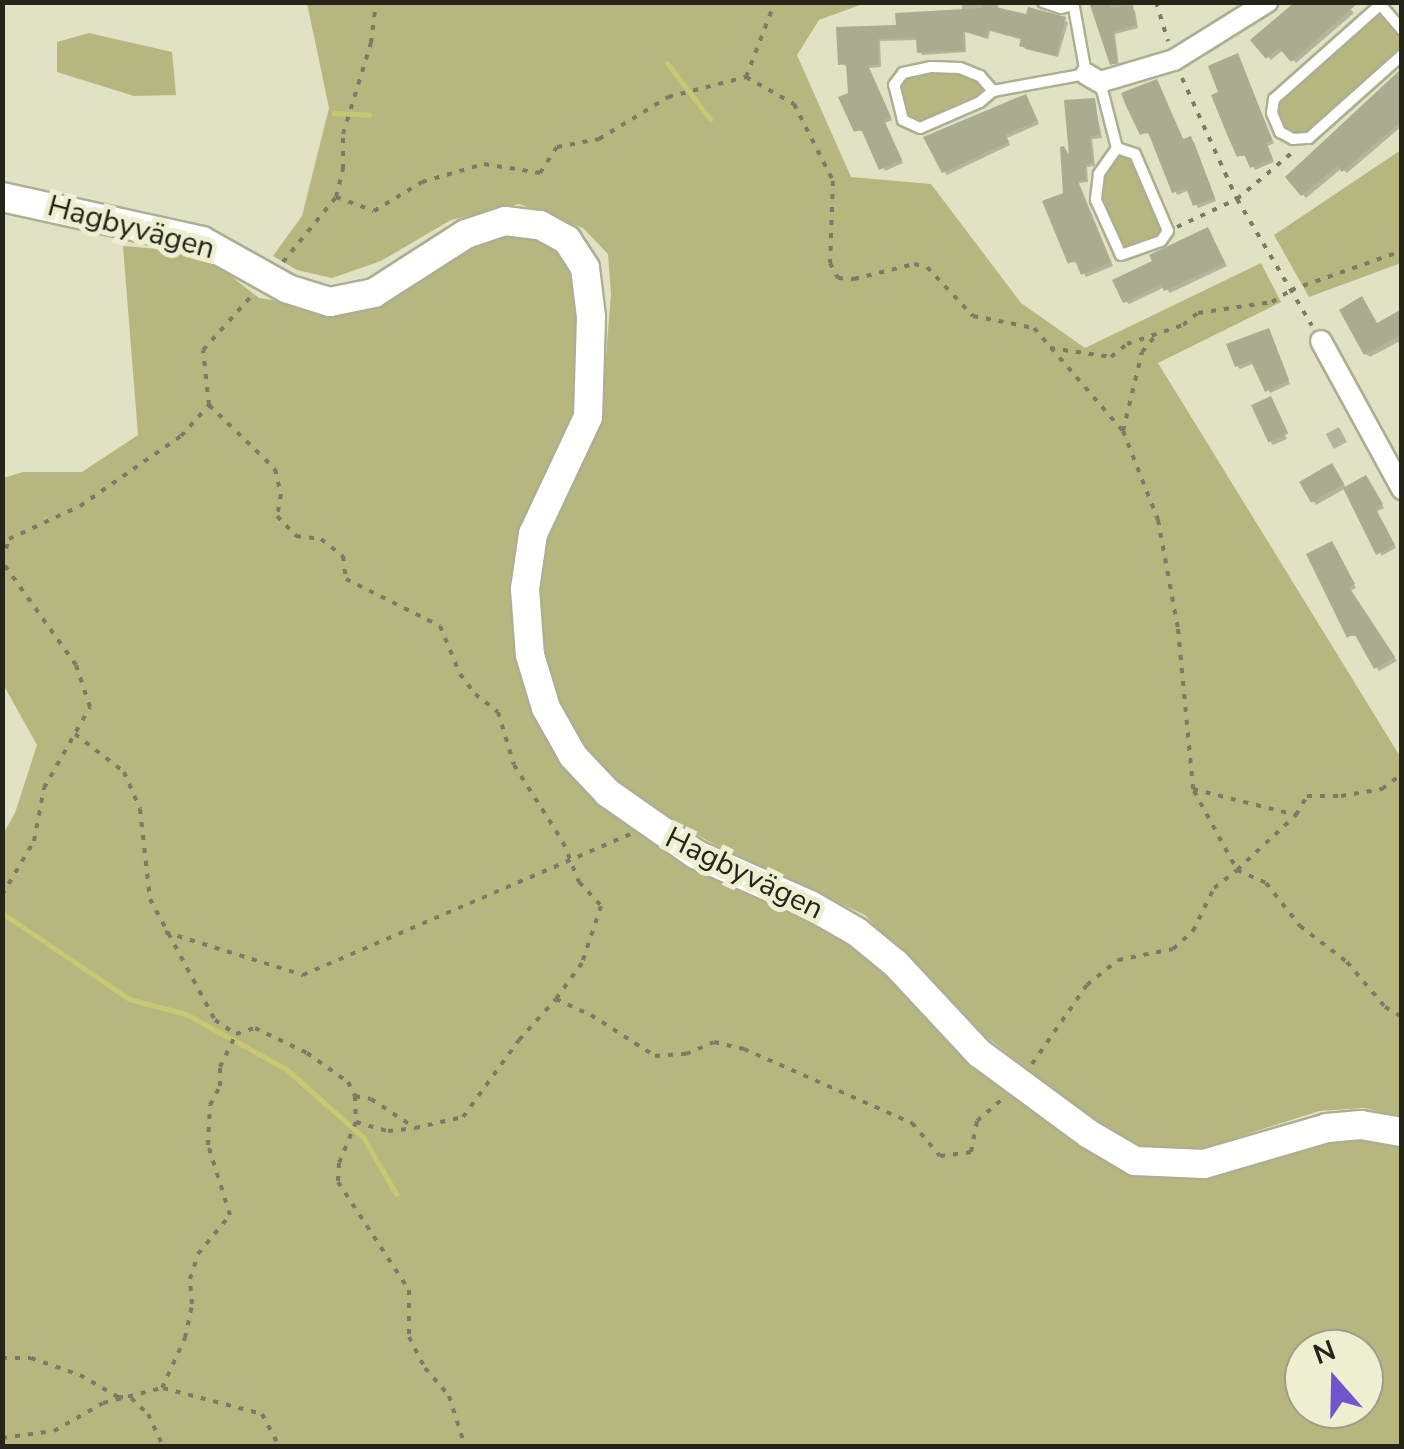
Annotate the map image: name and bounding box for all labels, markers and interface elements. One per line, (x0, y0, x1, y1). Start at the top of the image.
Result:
street label: Hagbyvägen (44, 188, 218, 268)
street label: Hagbyvägen (659, 820, 829, 928)
north arrow (1284, 1329, 1384, 1429)
text: N (1308, 1331, 1341, 1374)

